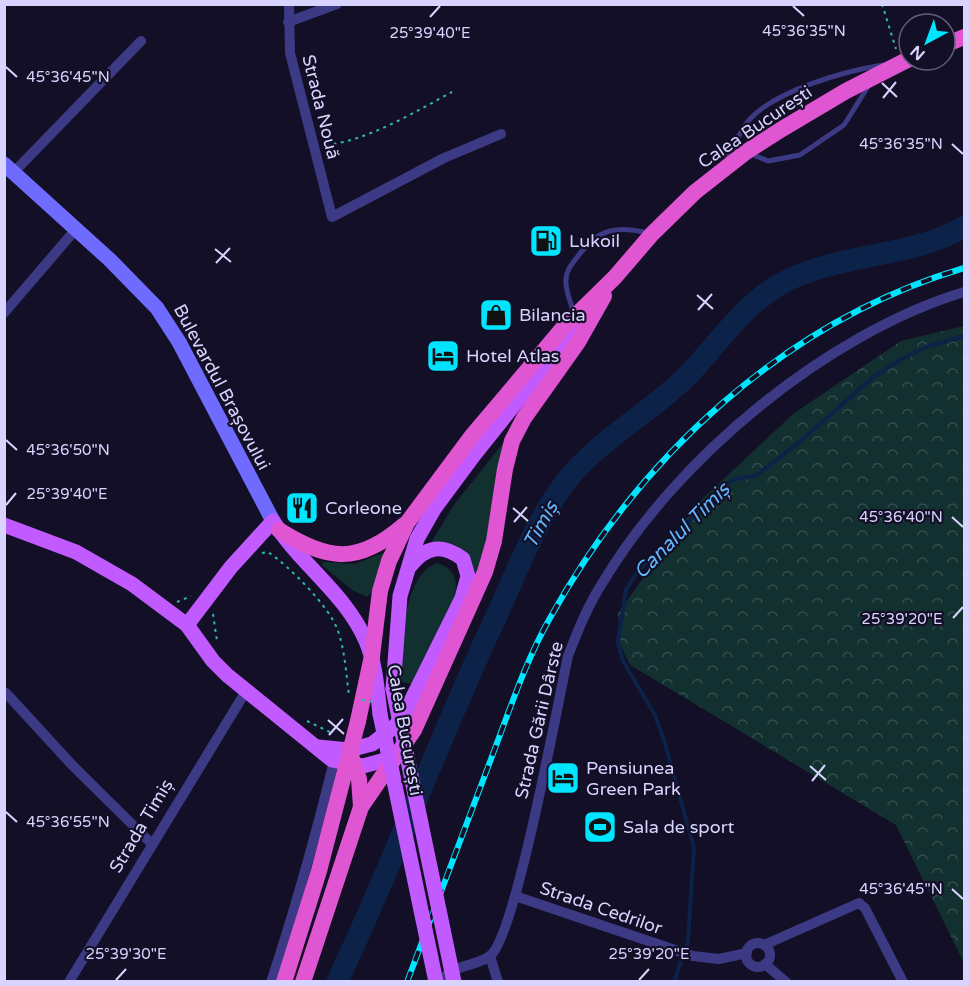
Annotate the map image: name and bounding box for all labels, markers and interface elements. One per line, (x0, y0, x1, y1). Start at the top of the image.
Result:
north arrow (897, 12, 957, 72)
text: 45°36'35"N (762, 22, 846, 40)
text: 25°39'40"E (390, 24, 470, 42)
text: N (906, 41, 929, 64)
street label: Strada Nouă (297, 52, 345, 162)
text: 45°36'45"N (26, 68, 110, 86)
street label: Calea București (694, 81, 816, 173)
text: 45°36'35"N (859, 135, 943, 153)
fuel station icon: Lukoil (528, 223, 564, 259)
place label: Lukoil (569, 230, 620, 252)
shop icon: Bilancia (478, 297, 514, 333)
street label: Bulevardul Brașovului (169, 300, 275, 474)
place label: Bilancia (519, 304, 586, 326)
hotel icon: Hotel Atlas (425, 338, 461, 374)
place label: Hotel Atlas (466, 345, 559, 367)
text: 45°36'50"N (26, 441, 110, 459)
water label: Canalul Timiș (629, 477, 736, 584)
text: 25°39'40"E (27, 485, 107, 503)
restaurant icon: Corleone (284, 490, 320, 526)
water label: Timiș (518, 496, 564, 553)
place label: Corleone (325, 497, 402, 519)
text: 45°36'40"N (859, 508, 943, 526)
text: 25°39'20"E (862, 610, 942, 628)
street label: Strada Gării Dârste (510, 639, 568, 801)
street label: Calea București (383, 663, 427, 797)
place label: Pensiunea Green Park (586, 757, 681, 800)
hotel icon: Pensiunea Green Park (545, 760, 581, 796)
street label: Strada Timiș (104, 775, 178, 877)
sports icon: Sala de sport (582, 809, 618, 845)
text: 45°36'55"N (26, 813, 110, 831)
place label: Sala de sport (623, 816, 735, 838)
street label: Strada Cedrilor (537, 877, 665, 939)
text: 45°36'45"N (859, 880, 943, 898)
text: 25°39'30"E (86, 945, 166, 963)
text: 25°39'20"E (609, 945, 689, 963)

